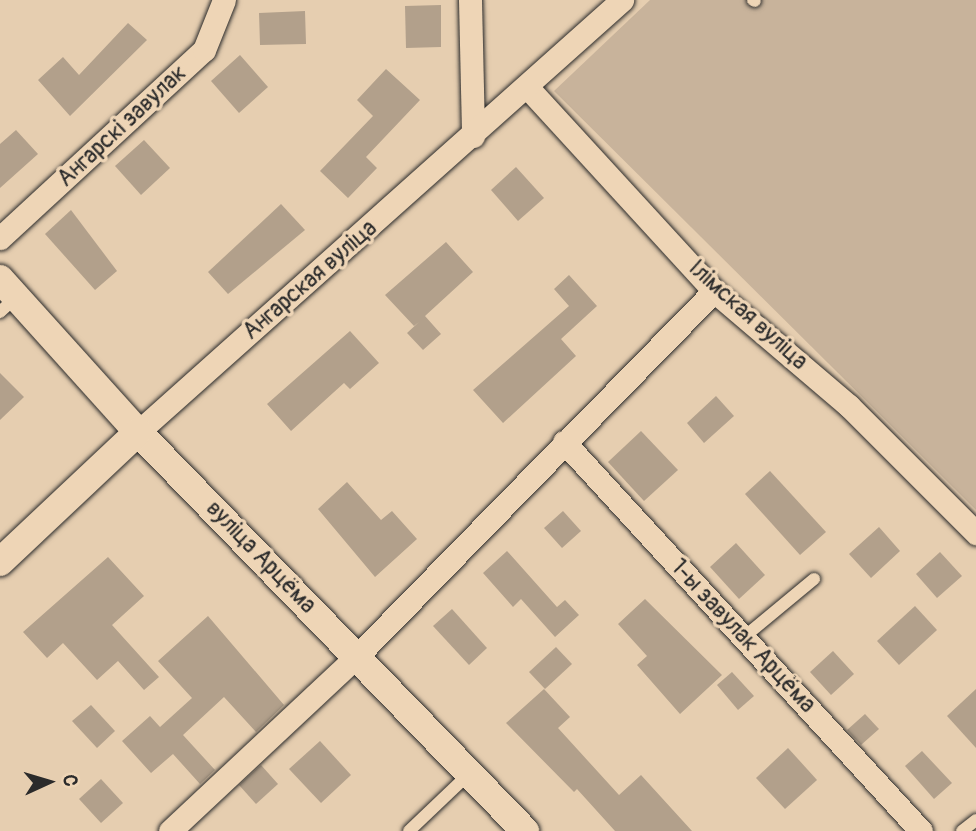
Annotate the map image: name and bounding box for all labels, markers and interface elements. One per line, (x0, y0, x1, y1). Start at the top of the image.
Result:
street label: Ангарскі завулак (52, 59, 192, 193)
street label: Ангарская вуліца (237, 214, 383, 346)
street label: Ілімская вуліца (683, 254, 813, 376)
street label: вуліца Арцёма (200, 495, 322, 619)
street label: 1-ы завулак Арцёма (665, 554, 821, 718)
north arrow (14, 747, 84, 817)
text: С (58, 774, 82, 787)

